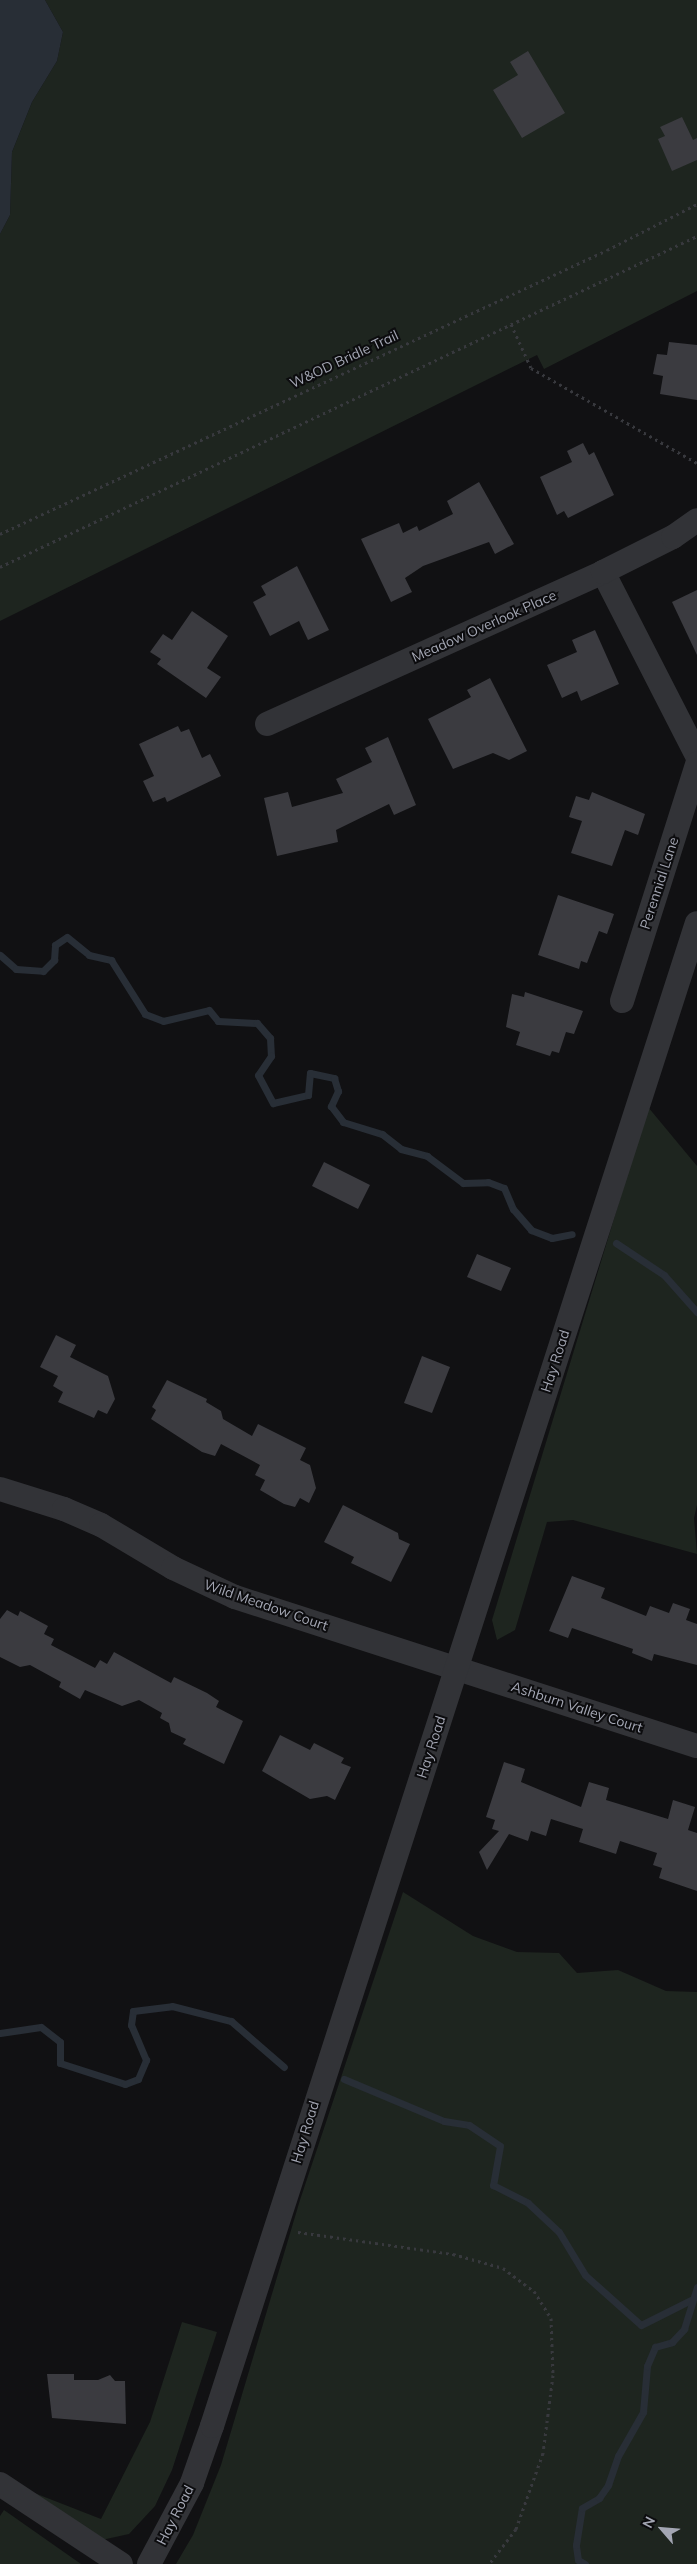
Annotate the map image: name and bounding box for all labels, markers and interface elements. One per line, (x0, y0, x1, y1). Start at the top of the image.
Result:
street label: W&OD Bridle Trail (287, 326, 401, 392)
street label: Meadow Overlook Place (409, 587, 559, 665)
street label: Perennial Lane (636, 835, 682, 931)
street label: Hay Road (537, 1328, 573, 1394)
street label: Wild Meadow Court (202, 1576, 330, 1634)
street label: Ashburn Valley Court (509, 1678, 645, 1736)
street label: Hay Road (413, 1714, 449, 1780)
street label: Hay Road (288, 2099, 322, 2165)
street label: Hay Road (153, 2482, 197, 2548)
north arrow (637, 2504, 687, 2554)
text: N (638, 2513, 659, 2531)

